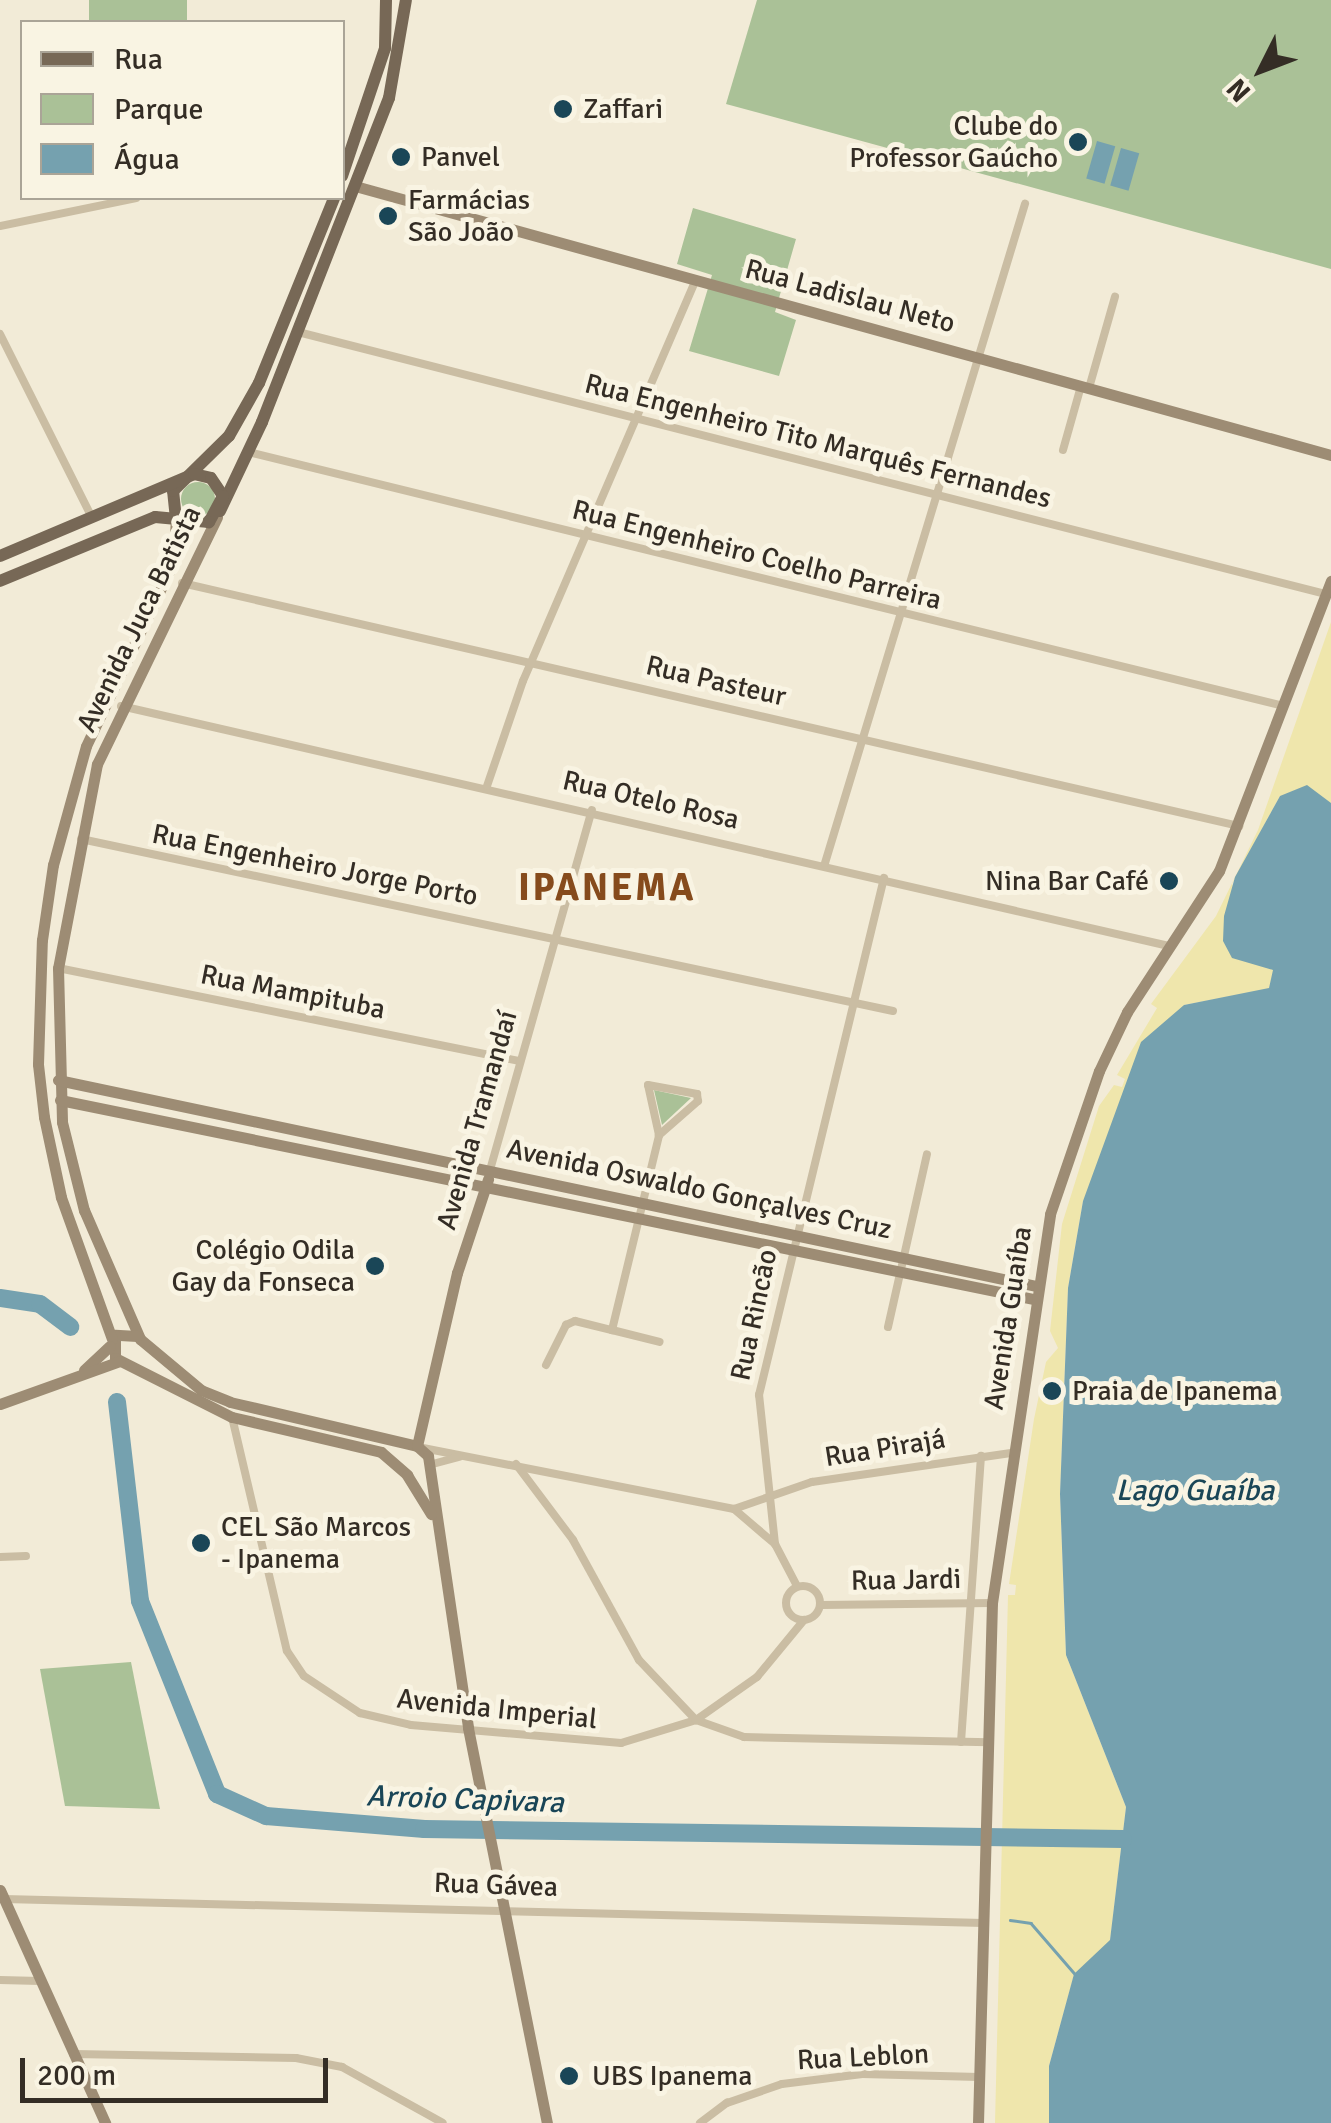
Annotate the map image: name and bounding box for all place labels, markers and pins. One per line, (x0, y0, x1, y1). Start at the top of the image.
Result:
place label: Zaffari (583, 92, 663, 126)
marker: Zaffari (552, 98, 574, 120)
place label: Clube do Professor Gaúcho (849, 109, 1058, 175)
marker: Clube do Professor Gaúcho (1067, 131, 1089, 153)
place label: Panvel (421, 140, 500, 174)
marker: Panvel (390, 146, 412, 168)
place label: Farmácias São João (408, 183, 530, 249)
marker: Farmácias São João (377, 205, 399, 227)
place label: Nina Bar Café (985, 864, 1149, 898)
marker: Nina Bar Café (1158, 870, 1180, 892)
place label: Colégio Odila Gay da Fonseca (171, 1233, 355, 1299)
marker: Colégio Odila Gay da Fonseca (364, 1255, 386, 1277)
place label: Praia de Ipanema (1072, 1374, 1278, 1408)
marker: Praia de Ipanema (1041, 1380, 1063, 1402)
place label: CEL São Marcos - Ipanema (221, 1510, 411, 1576)
marker: CEL São Marcos - Ipanema (190, 1532, 212, 1554)
place label: UBS Ipanema (592, 2059, 752, 2093)
marker: UBS Ipanema (556, 2063, 582, 2089)

